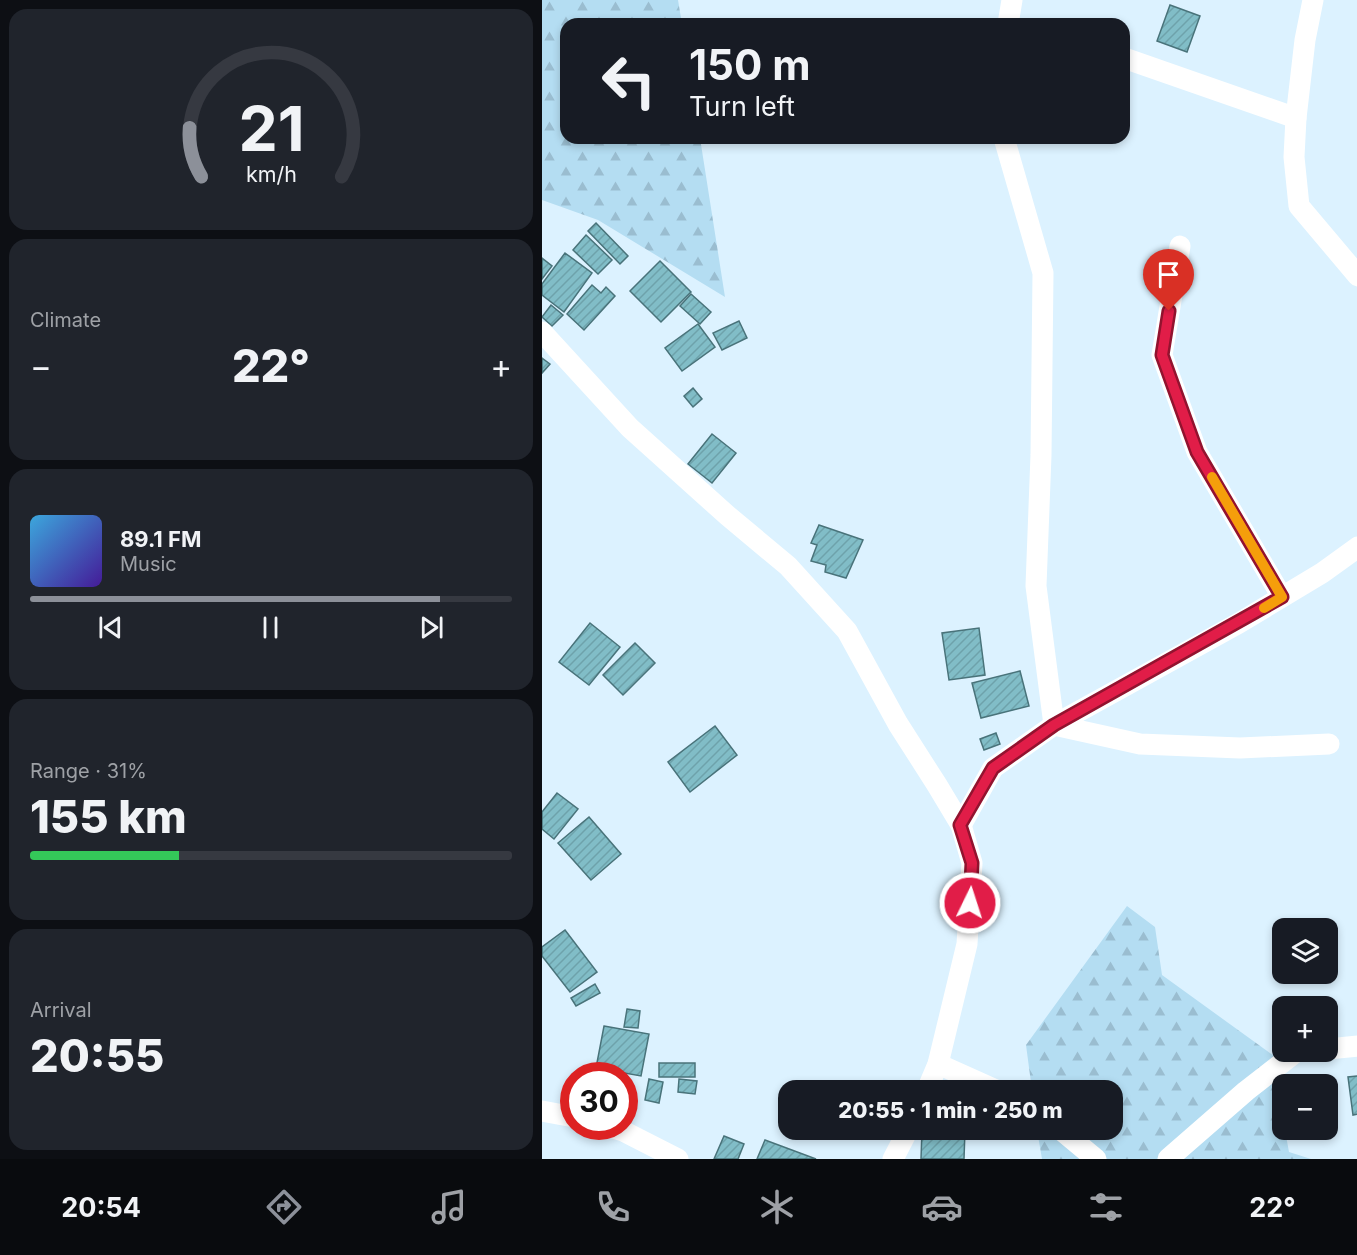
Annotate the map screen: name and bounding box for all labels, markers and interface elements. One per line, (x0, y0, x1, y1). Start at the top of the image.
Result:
text: 150 m (689, 39, 811, 90)
icon: left (590, 42, 668, 120)
text: Turn left (689, 90, 795, 123)
text: 21 (238, 91, 304, 166)
text: km/h (246, 161, 296, 187)
pin (1143, 249, 1194, 311)
icon: arrive (1152, 258, 1185, 291)
text: Climate (30, 308, 101, 332)
text: 22° (232, 338, 310, 393)
text: − (30, 346, 52, 386)
text: + (490, 346, 512, 386)
text: 89.1 FM (120, 526, 201, 552)
text: Music (120, 552, 177, 576)
icon: previous (94, 611, 127, 644)
icon: pause (254, 611, 287, 644)
icon: next (415, 611, 448, 644)
text: Range · 31% (30, 759, 147, 783)
text: 155 km (30, 789, 187, 844)
position arrow (938, 871, 1002, 935)
map controls (1272, 918, 1338, 1140)
button: layers (1272, 918, 1338, 984)
button: + (1272, 996, 1338, 1062)
text: Arrival (30, 998, 92, 1022)
text: 20:55 (30, 1028, 164, 1083)
speed limit sign: 30 (560, 1062, 638, 1140)
button: − (1272, 1074, 1338, 1140)
text: 20:55 · 1 min · 250 m (838, 1097, 1063, 1123)
icon: directions (263, 1186, 305, 1228)
icon: music (428, 1186, 470, 1228)
icon: phone (592, 1186, 634, 1228)
icon: climate (756, 1186, 798, 1228)
icon: car (921, 1186, 963, 1228)
icon: filters (1085, 1186, 1127, 1228)
text: 20:54 (61, 1191, 141, 1224)
text: 22° (1249, 1191, 1296, 1224)

